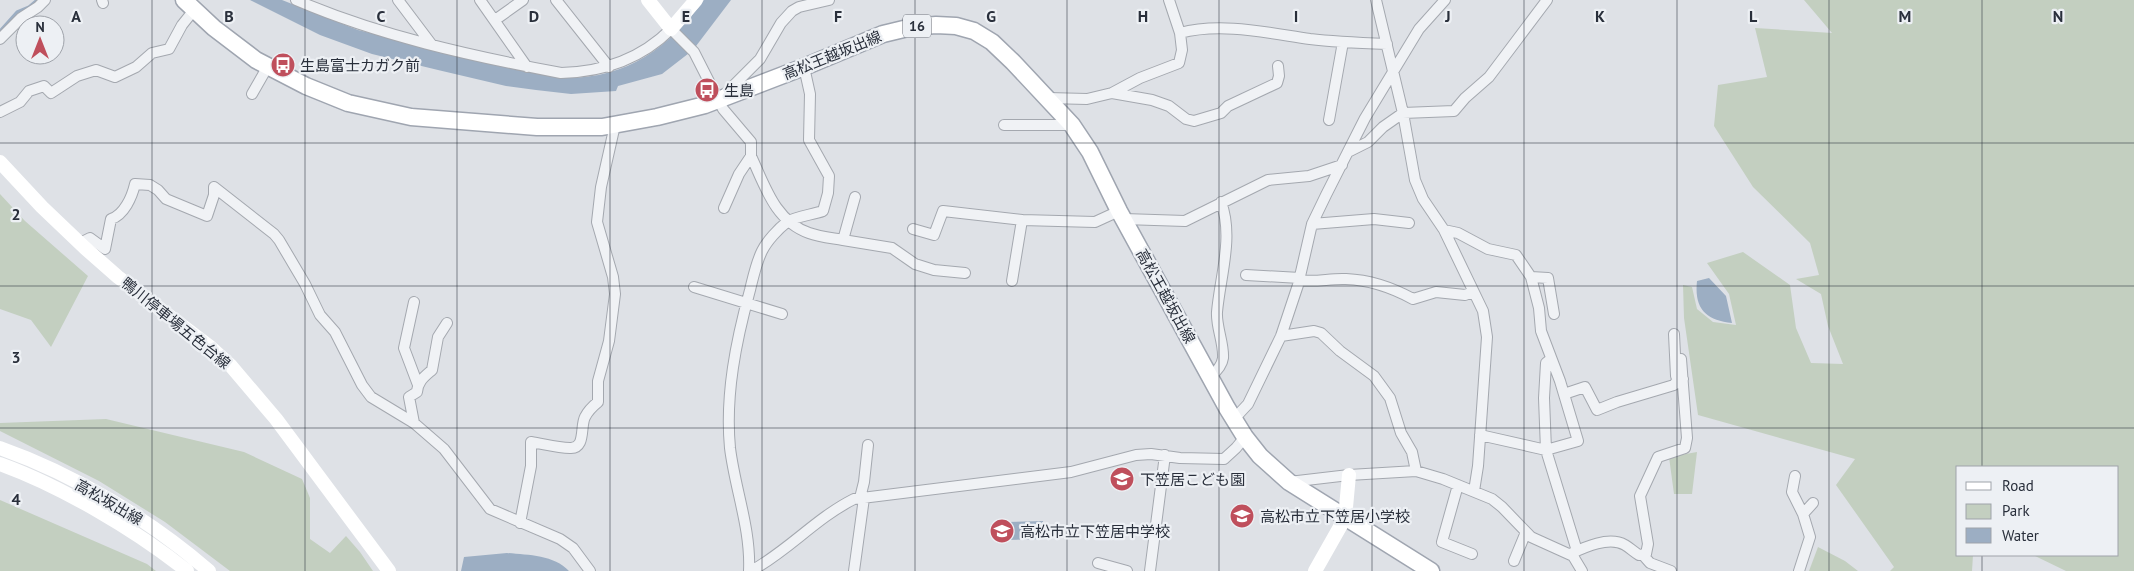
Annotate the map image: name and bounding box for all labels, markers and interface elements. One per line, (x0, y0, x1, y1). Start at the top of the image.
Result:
text: A (71, 6, 81, 26)
text: B (224, 6, 234, 26)
text: C (377, 6, 386, 26)
text: D (529, 6, 539, 26)
text: E (682, 6, 690, 26)
text: F (834, 6, 842, 26)
text: G (986, 6, 996, 26)
text: H (1138, 6, 1148, 26)
text: I (1294, 6, 1298, 26)
text: J (1444, 6, 1451, 26)
text: K (1595, 6, 1605, 26)
text: L (1749, 6, 1758, 26)
text: M (1899, 6, 1911, 26)
text: N (2053, 6, 2063, 26)
north arrow (15, 15, 65, 65)
road number: 16 (903, 15, 931, 38)
text: N (35, 18, 45, 36)
street label: 高松王越坂出線 (780, 27, 884, 83)
bus stop icon: 生島富士カガク前 (270, 52, 296, 78)
place label: 生島富士カガク前 (300, 56, 420, 75)
bus stop icon: 生島 (694, 77, 720, 103)
place label: 生島 (724, 81, 754, 100)
text: 2 (11, 204, 21, 224)
street label: 高松王越坂出線 (1132, 245, 1200, 347)
street label: 鴨川停車場五色台線 (118, 273, 234, 373)
text: 3 (11, 347, 21, 367)
school or university icon: 下笠居こども園 (1109, 466, 1135, 492)
legend (1956, 466, 2119, 556)
place label: 下笠居こども園 (1140, 470, 1245, 489)
street label: 高松坂出線 (72, 475, 146, 529)
text: Road (2002, 476, 2034, 495)
text: 4 (11, 489, 21, 509)
text: Park (2002, 501, 2030, 520)
school or university icon: 高松市立下笠居小学校 (1229, 503, 1255, 529)
place label: 高松市立下笠居小学校 (1260, 507, 1410, 526)
school or university icon: 高松市立下笠居中学校 (989, 518, 1015, 544)
place label: 高松市立下笠居中学校 (1020, 522, 1170, 541)
text: Water (2002, 526, 2039, 545)

